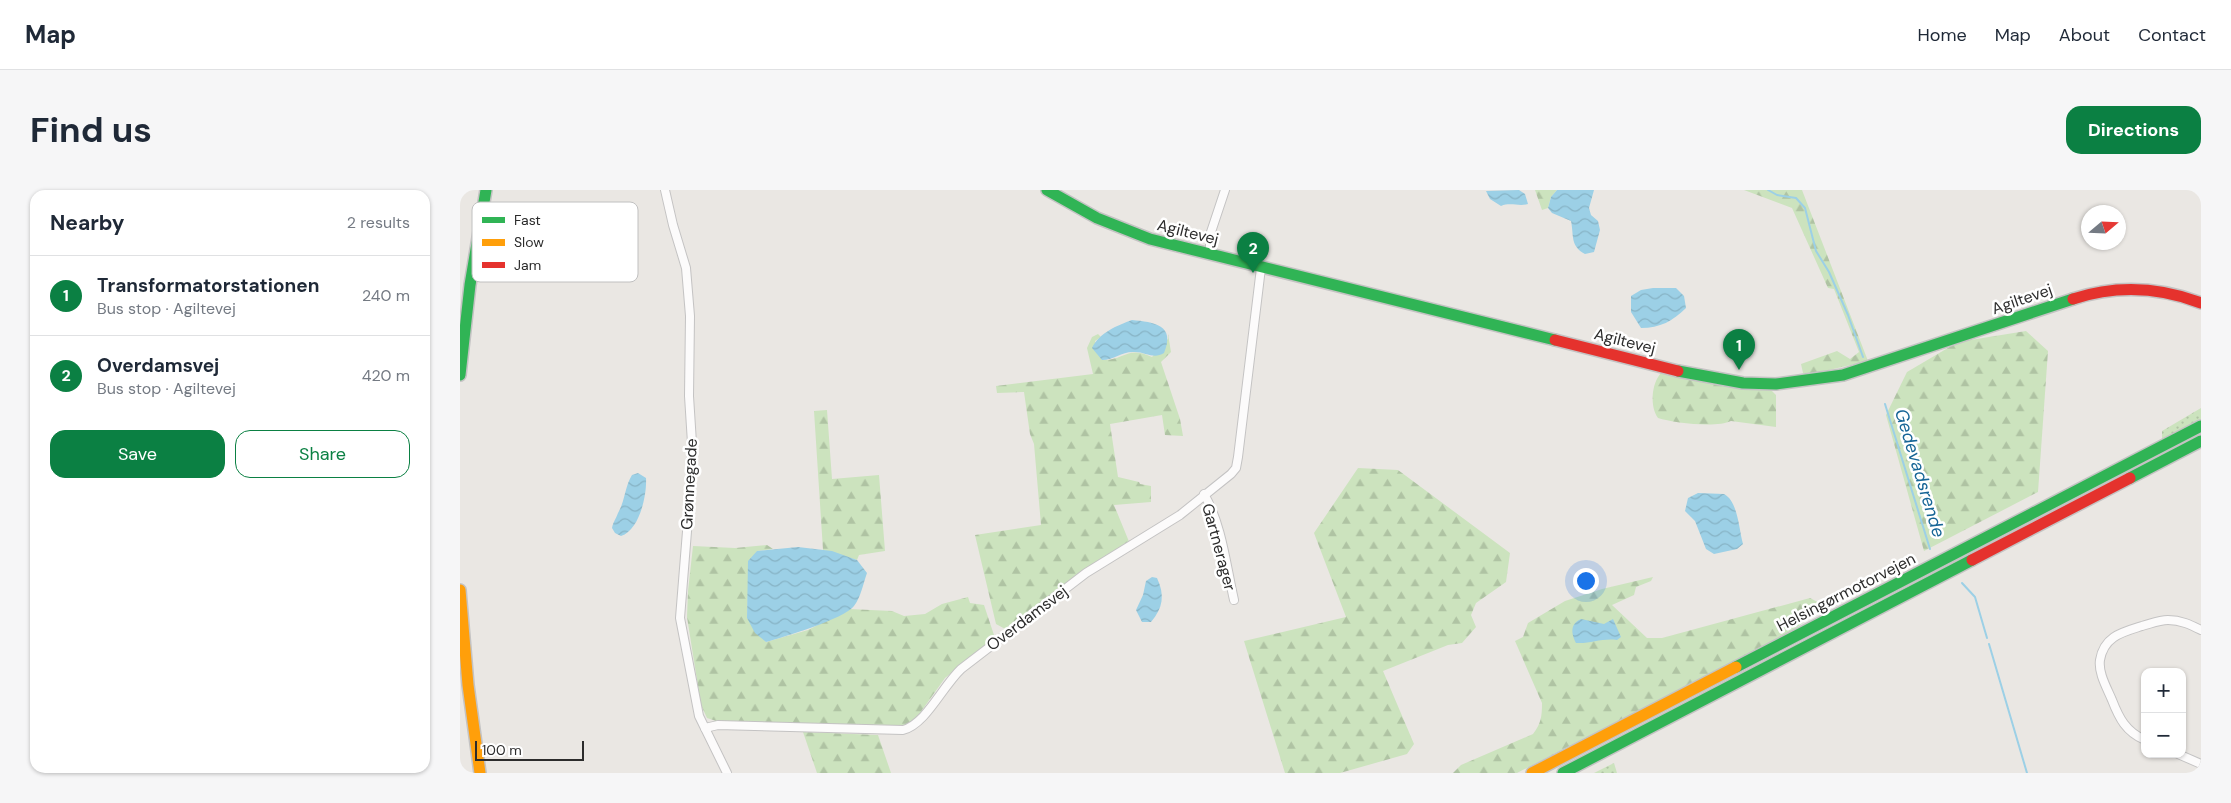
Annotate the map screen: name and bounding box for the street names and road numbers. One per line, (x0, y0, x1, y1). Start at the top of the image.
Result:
street label: Agiltevej (1155, 214, 1221, 250)
street label: Agiltevej (1989, 279, 2055, 319)
street label: Agiltevej (1592, 323, 1658, 359)
street label: Grønnegade (676, 438, 702, 530)
street label: Gartnerager (1197, 501, 1241, 593)
street label: Helsingørmotorvejen (1773, 548, 1919, 636)
street label: Overdamsvej (982, 581, 1072, 655)

